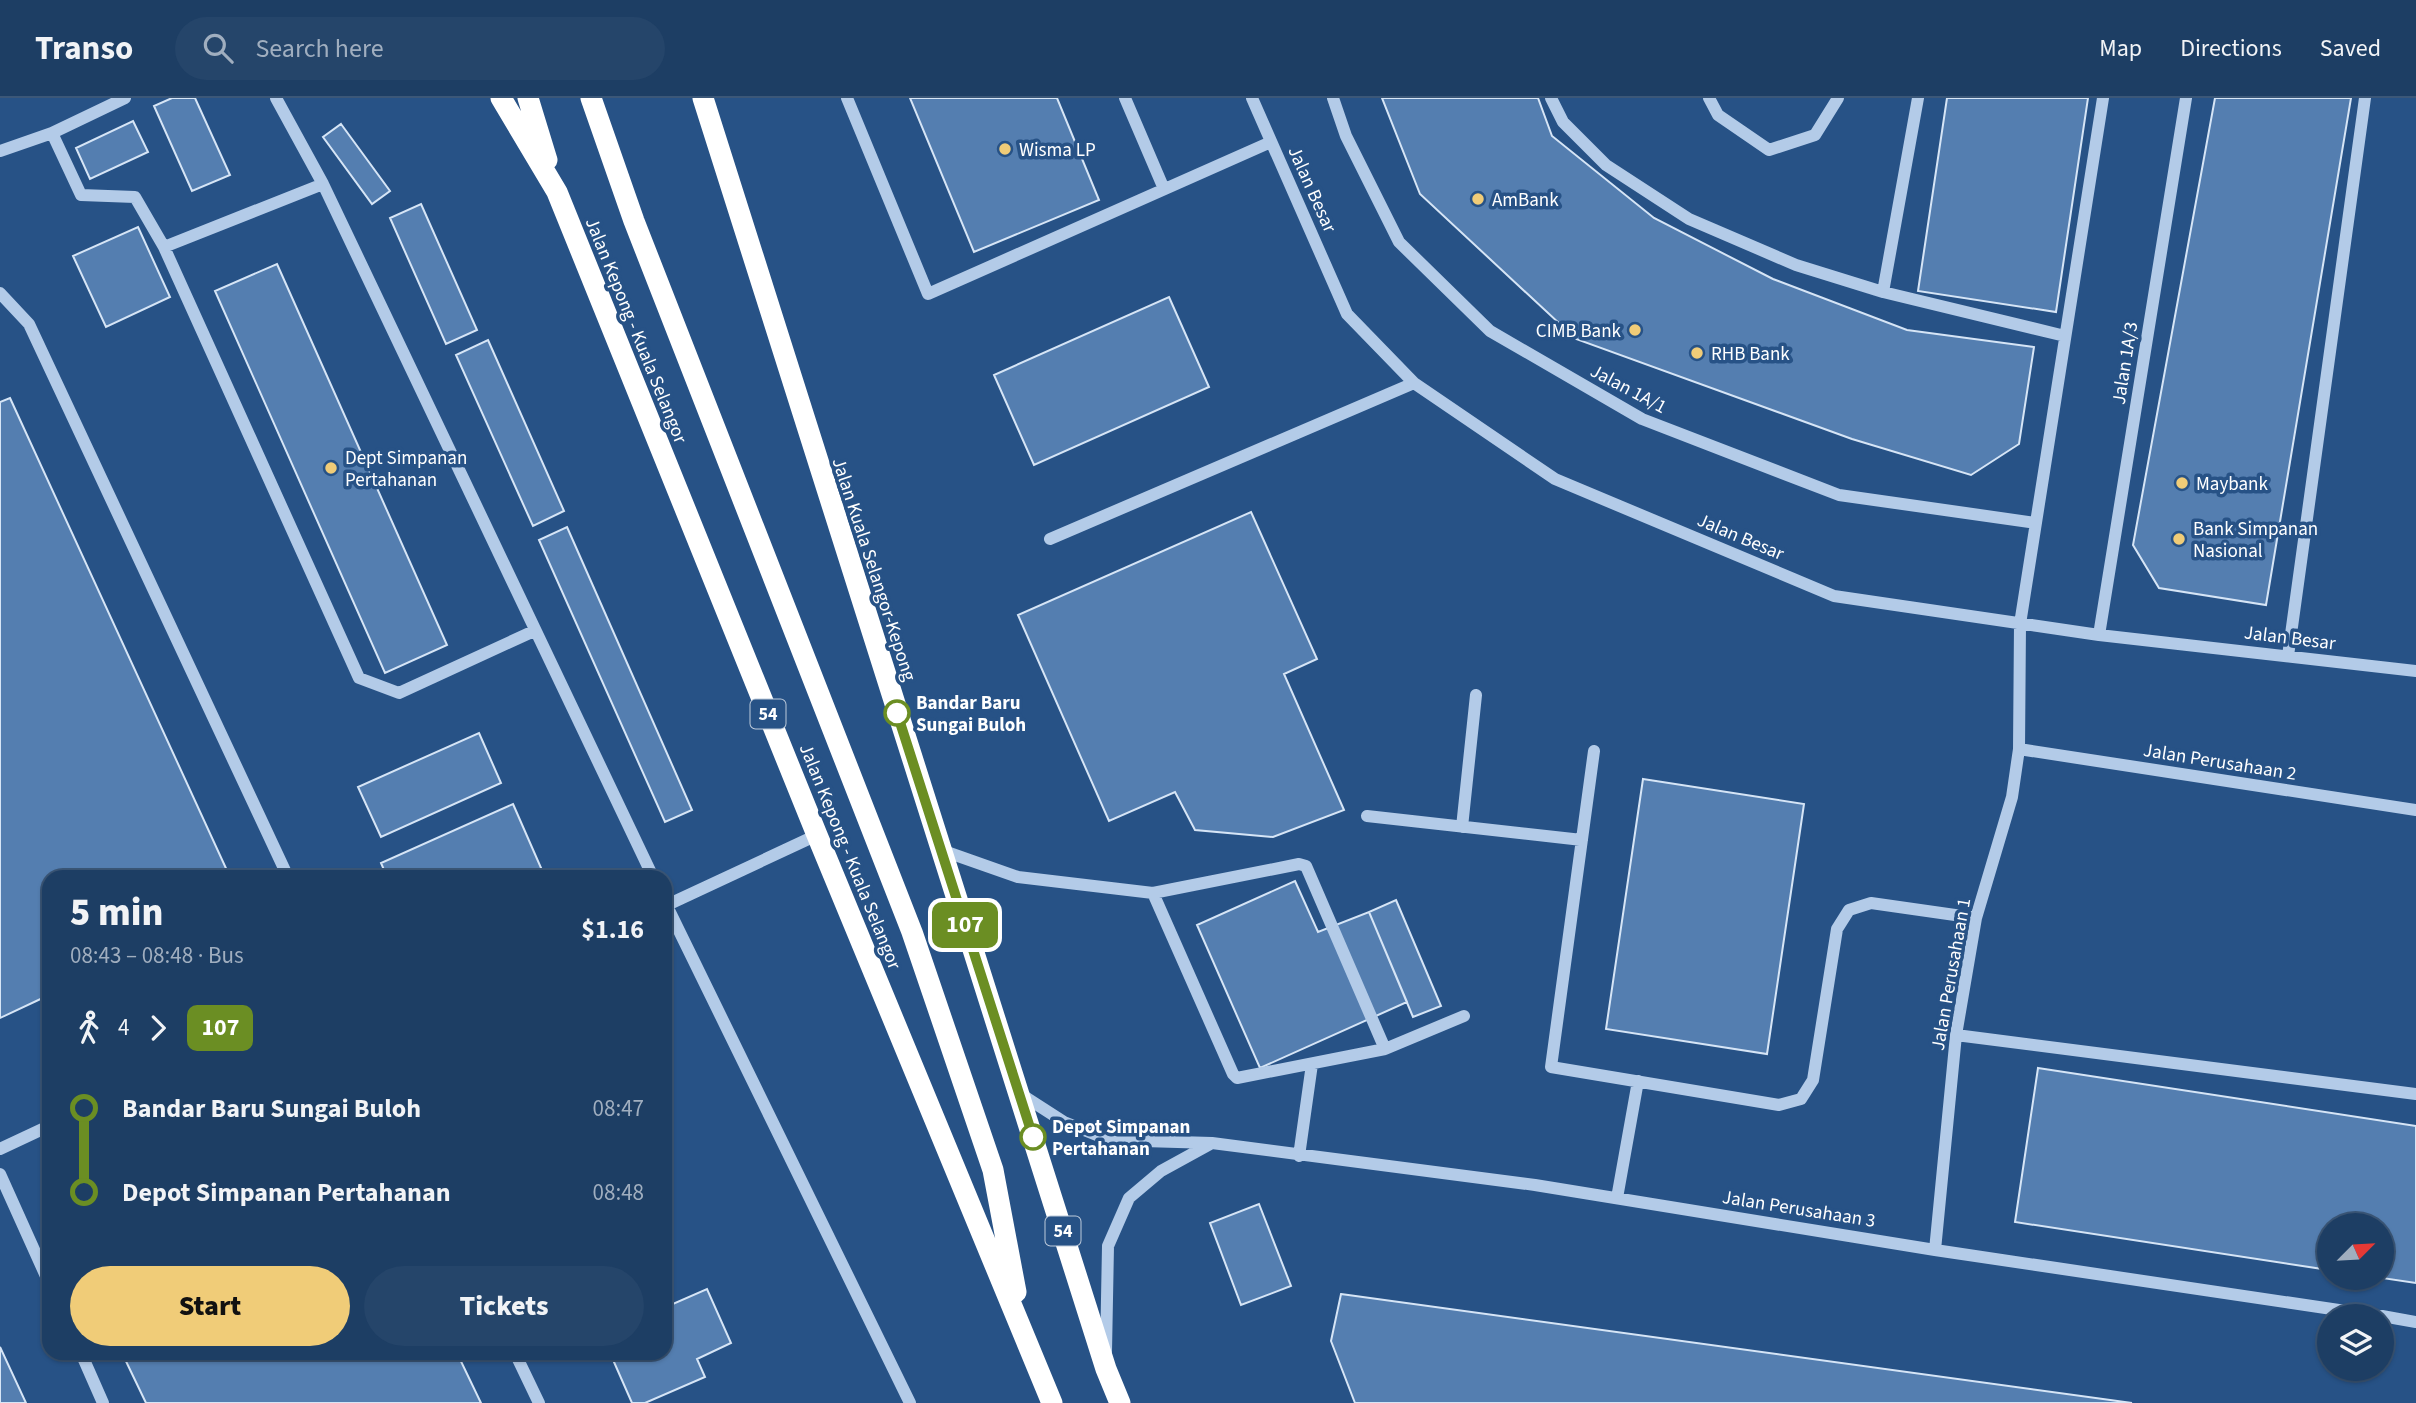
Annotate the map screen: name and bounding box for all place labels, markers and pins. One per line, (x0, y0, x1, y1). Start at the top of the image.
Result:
place label: Wisma LP (1019, 137, 1096, 164)
marker: Wisma LP (997, 141, 1013, 157)
place label: AmBank (1492, 187, 1559, 214)
marker: AmBank (1470, 191, 1486, 207)
place label: CIMB Bank (1536, 318, 1622, 345)
marker: CIMB Bank (1627, 322, 1643, 338)
place label: RHB Bank (1711, 341, 1790, 368)
marker: RHB Bank (1689, 345, 1705, 361)
place label: Dept Simpanan Pertahanan (345, 445, 467, 494)
marker: Dept Simpanan Pertahanan (323, 460, 339, 476)
place label: Maybank (2196, 471, 2268, 498)
marker: Maybank (2174, 475, 2190, 491)
place label: Bank Simpanan Nasional (2193, 516, 2318, 565)
marker: Bank Simpanan Nasional (2171, 531, 2187, 547)
place label: Bandar Baru Sungai Buloh (916, 690, 1026, 739)
marker: Bandar Baru Sungai Buloh (884, 700, 910, 726)
place label: Depot Simpanan Pertahanan (1052, 1114, 1190, 1163)
marker: Depot Simpanan Pertahanan (1020, 1124, 1046, 1150)

